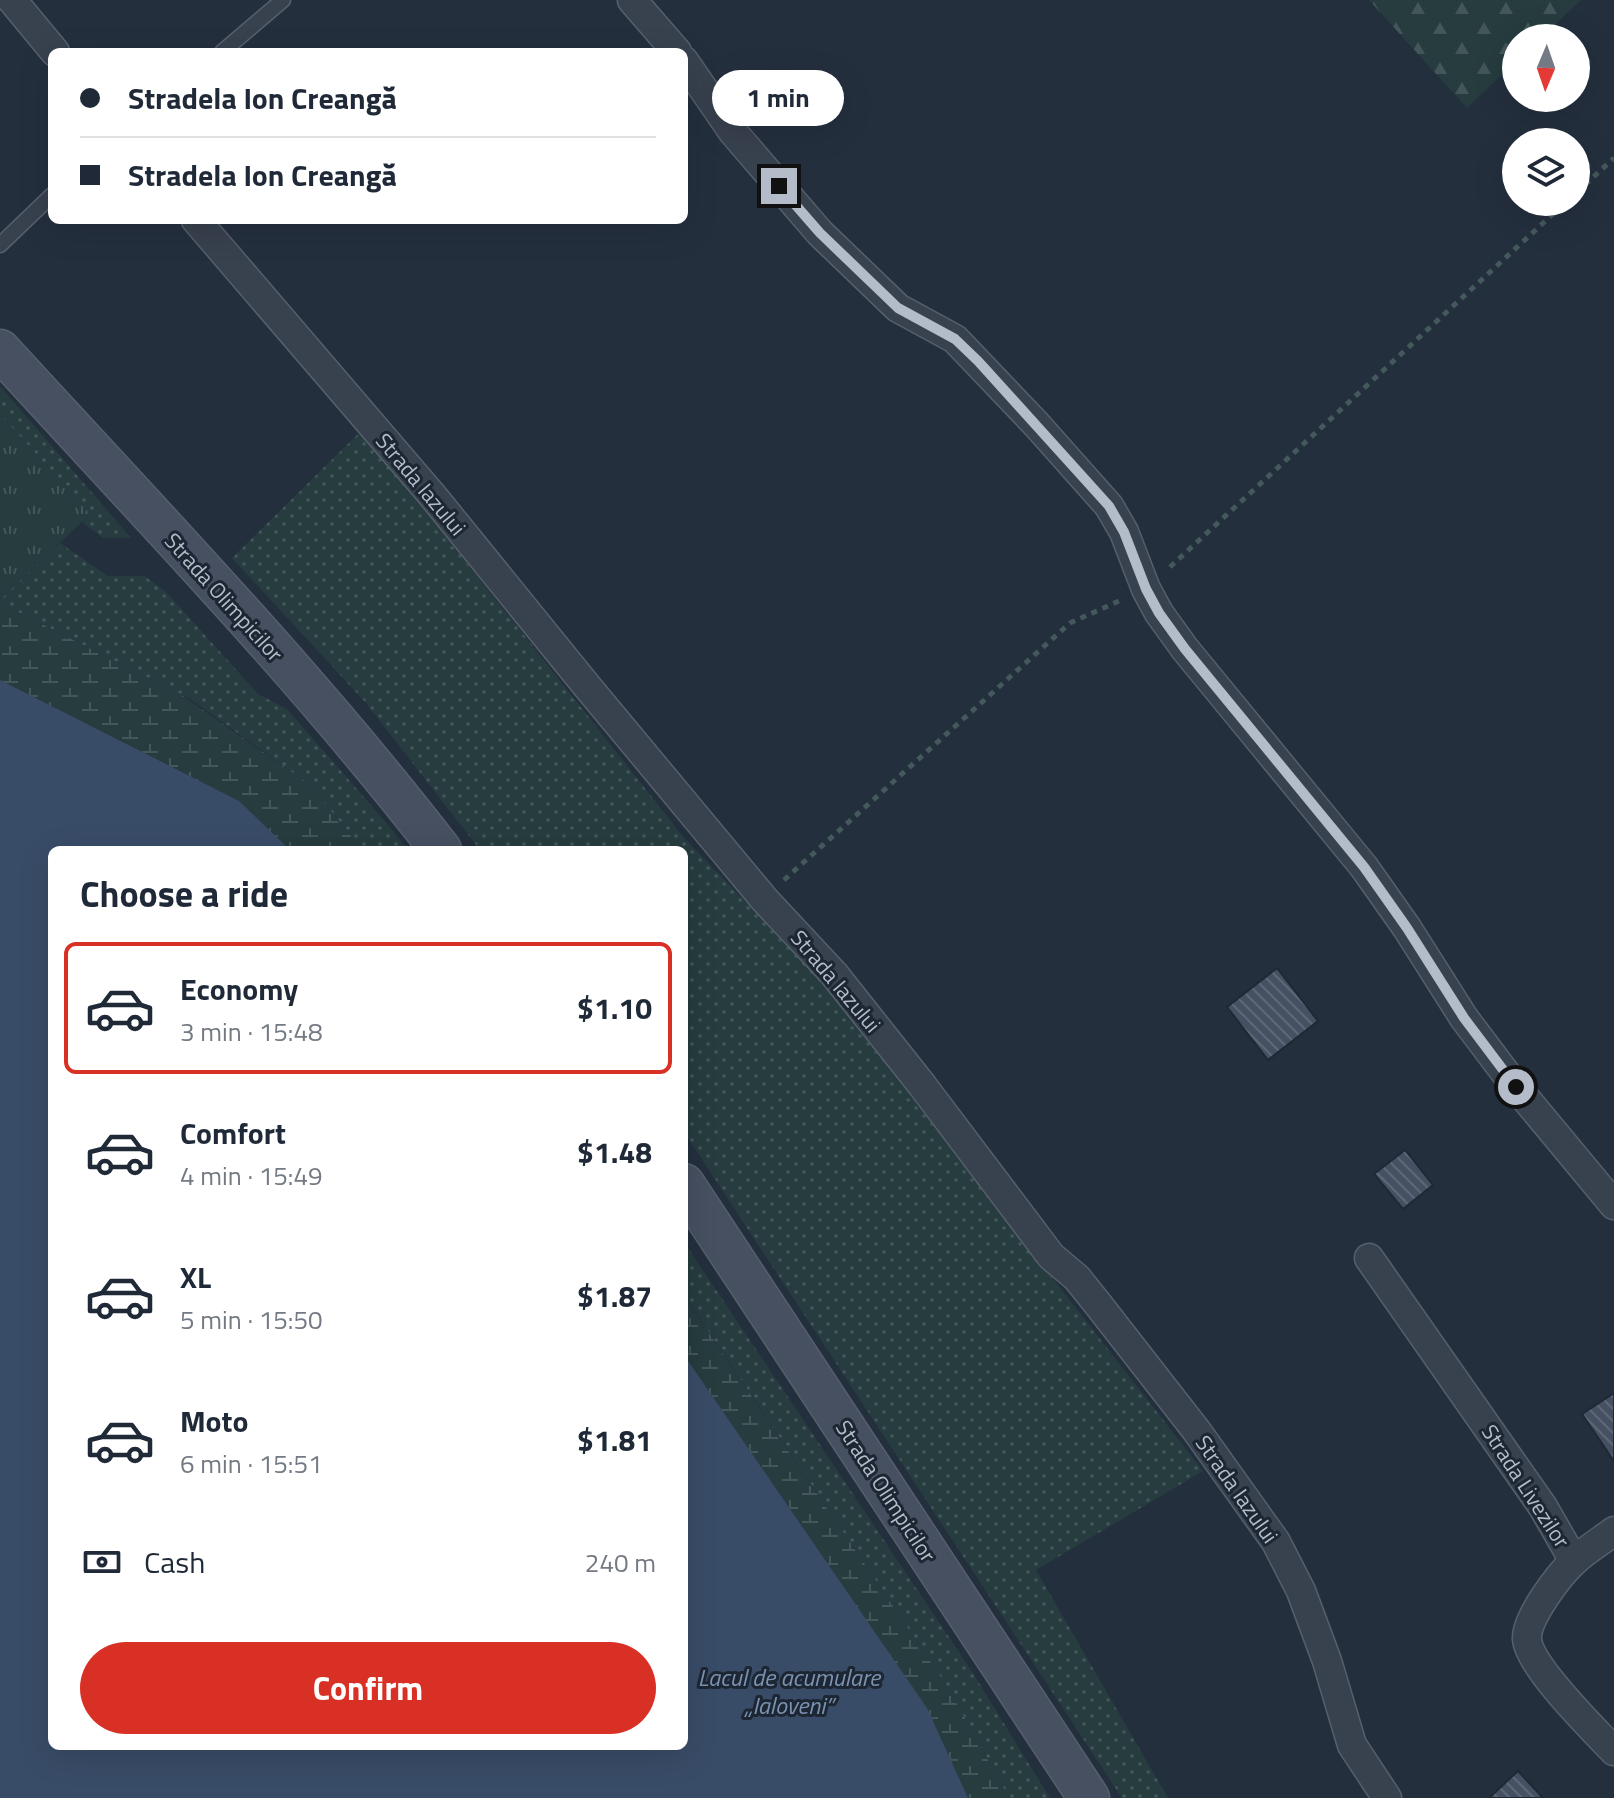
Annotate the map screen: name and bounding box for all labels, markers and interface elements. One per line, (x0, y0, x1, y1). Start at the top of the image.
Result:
north arrow (1502, 24, 1590, 112)
map controls (1502, 24, 1590, 216)
callout: 1 min (713, 70, 845, 126)
text: Stradela Ion Creangă (128, 75, 397, 121)
text: 1 min (746, 78, 810, 117)
button: layers (1502, 128, 1590, 216)
text: Stradela Ion Creangă (128, 152, 397, 198)
route end (761, 168, 797, 204)
street label: Strada Iazului (368, 425, 474, 543)
street label: Strada Olimpicilor (157, 525, 292, 669)
text: Choose a ride (80, 866, 288, 921)
street label: Strada Iazului (783, 922, 889, 1040)
text: Economy (180, 966, 298, 1012)
icon: car (84, 972, 156, 1044)
text: $1.10 (577, 985, 652, 1031)
text: 3 min · 15:48 (180, 1012, 323, 1051)
route start (1498, 1069, 1534, 1105)
text: Comfort (180, 1110, 286, 1156)
icon: car (84, 1116, 156, 1188)
text: $1.48 (577, 1129, 652, 1175)
text: 4 min · 15:49 (180, 1156, 323, 1195)
text: XL (180, 1254, 211, 1300)
icon: car (84, 1260, 156, 1332)
text: $1.87 (577, 1273, 652, 1319)
text: 5 min · 15:50 (180, 1300, 323, 1339)
text: Moto (180, 1398, 248, 1444)
icon: car (84, 1404, 156, 1476)
street label: Strada Olimpicilor (827, 1413, 945, 1569)
text: $1.81 (577, 1417, 652, 1463)
street label: Strada Livezilor (1473, 1417, 1579, 1555)
street label: Strada Iazului (1187, 1428, 1287, 1550)
text: 6 min · 15:51 (180, 1444, 323, 1483)
text: Cash (144, 1539, 205, 1585)
icon: cash (80, 1540, 124, 1584)
text: 240 m (585, 1543, 656, 1582)
button: Confirm (80, 1642, 656, 1734)
water label: Lacul de acumulare „Ialoveni” (698, 1659, 882, 1723)

